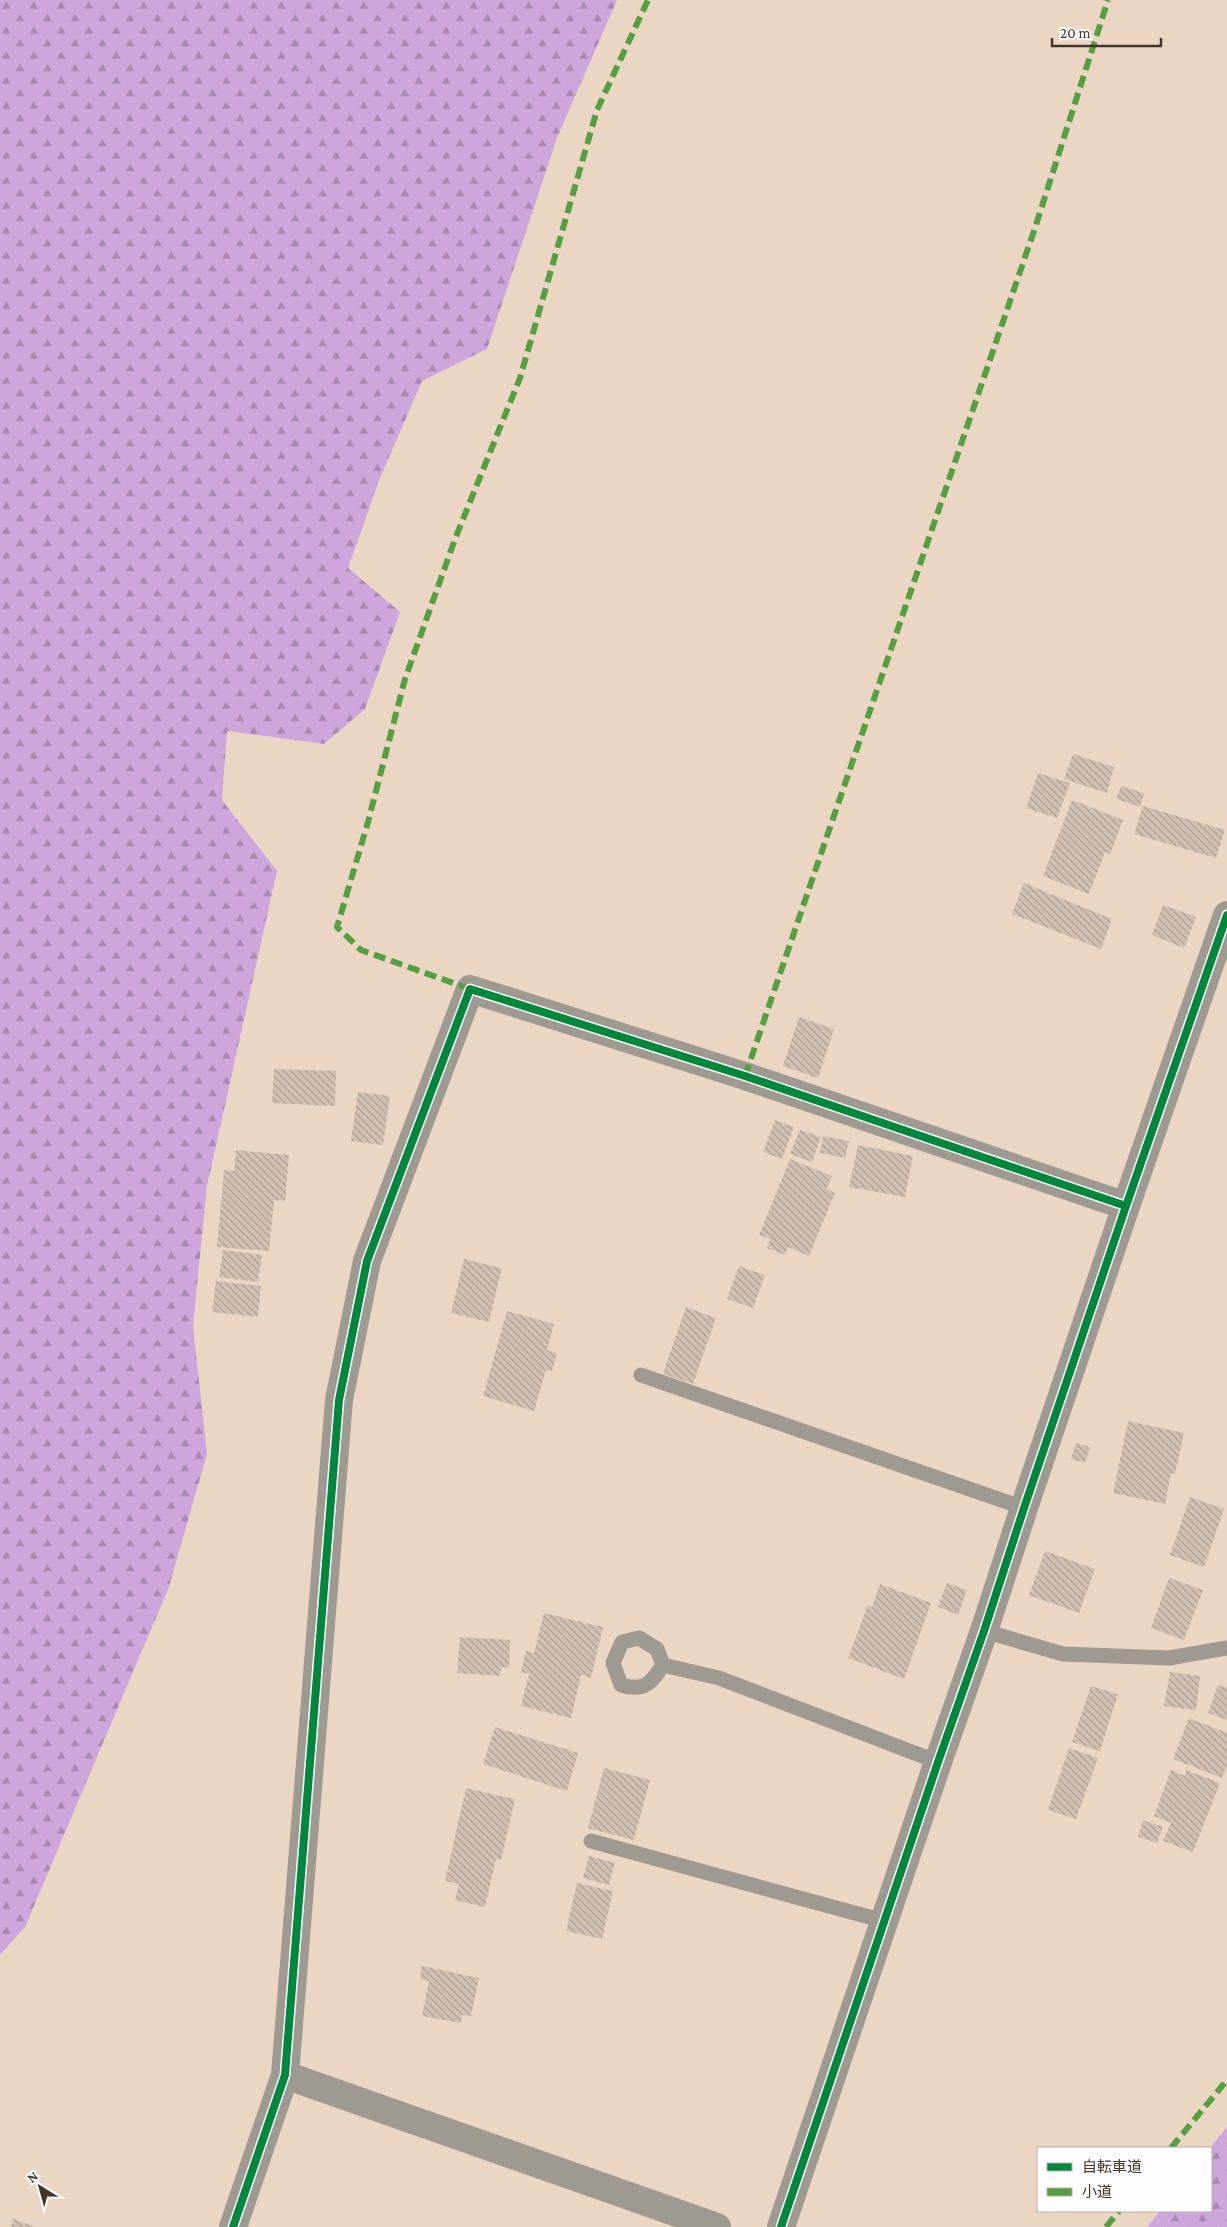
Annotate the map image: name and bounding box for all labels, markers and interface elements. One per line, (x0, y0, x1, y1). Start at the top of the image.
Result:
scale bar (1052, 15, 1161, 47)
text: 20 m (1060, 25, 1091, 41)
legend (1037, 2147, 1212, 2212)
text: 自転車道 (1082, 2159, 1142, 2175)
north arrow (15, 2162, 65, 2212)
text: N (24, 2167, 41, 2186)
text: 小道 (1082, 2184, 1112, 2200)

